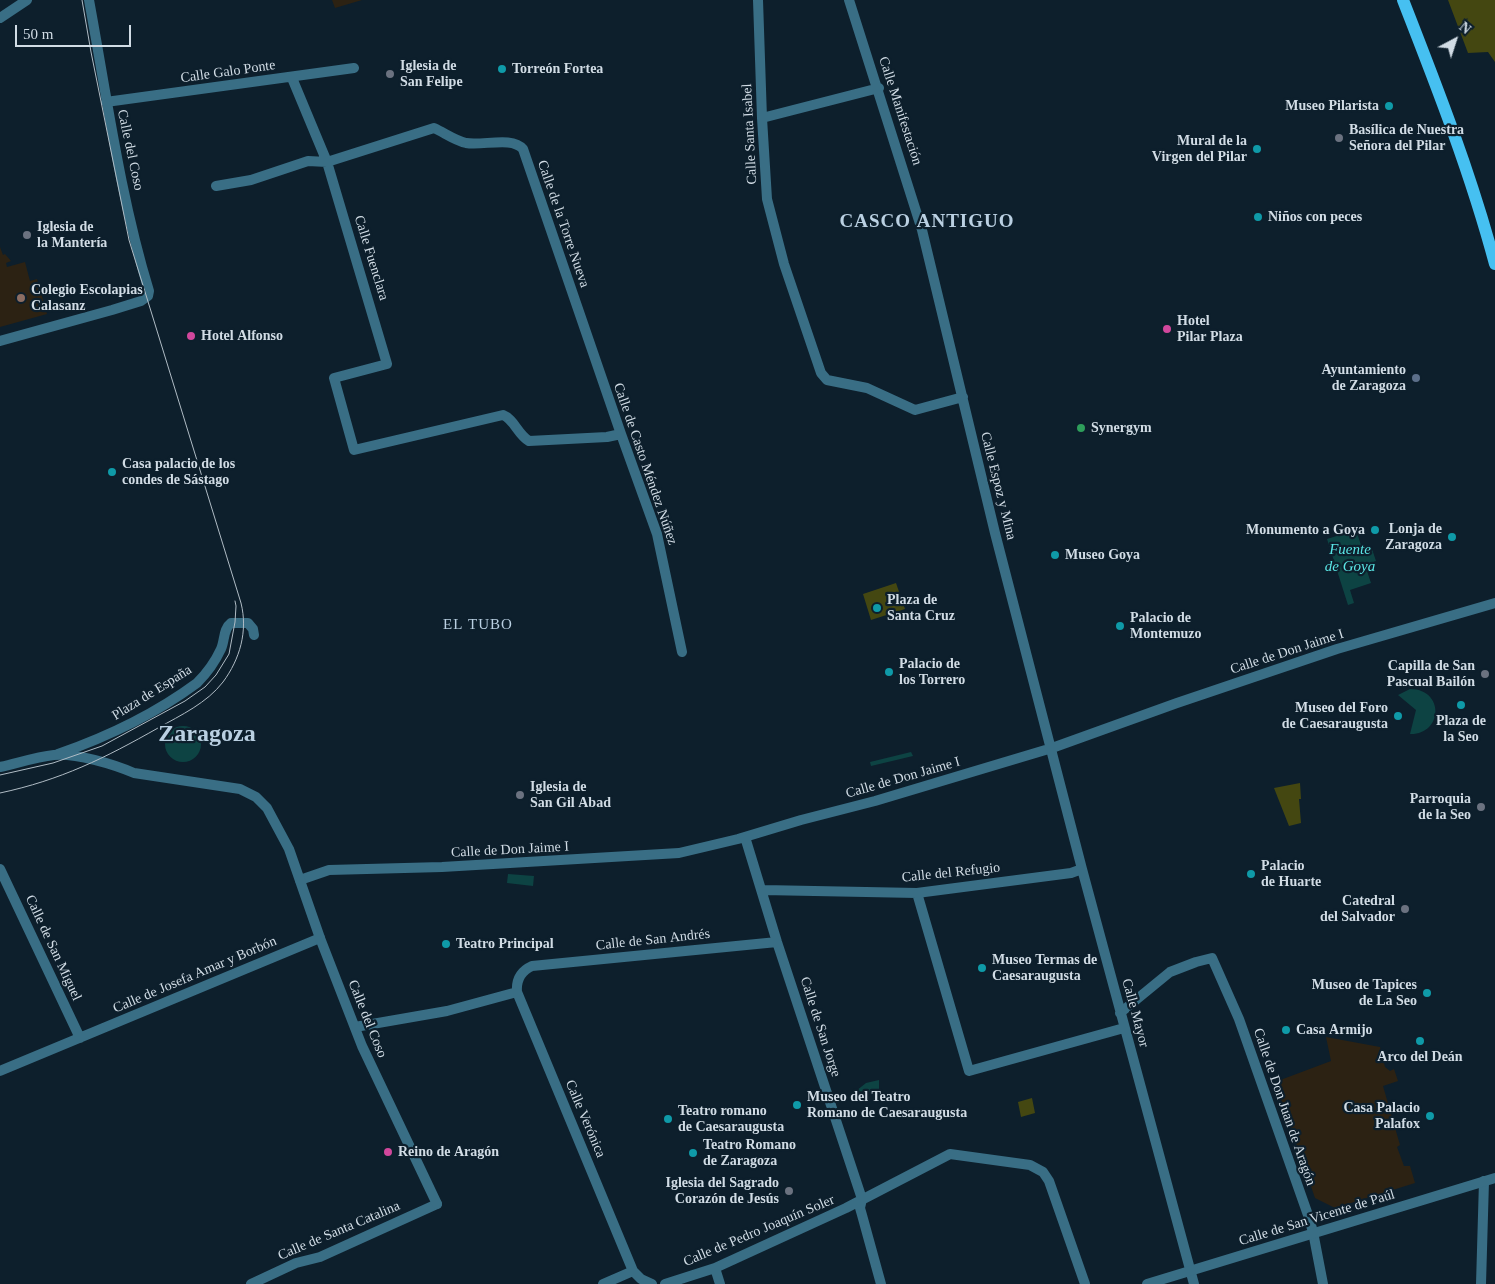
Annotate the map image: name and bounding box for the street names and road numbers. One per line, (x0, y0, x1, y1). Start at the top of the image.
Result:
street label: Calle Manifestación (875, 55, 925, 167)
street label: Calle Galo Ponte (179, 57, 277, 87)
street label: Calle Santa Isabel (739, 83, 761, 185)
street label: Calle del Coso (113, 108, 147, 192)
street label: Calle de la Torre Nueva (533, 158, 593, 290)
street label: Calle Fuenclara (350, 213, 392, 303)
street label: Calle de Casto Méndez Núñez (609, 381, 681, 547)
street label: Calle Espoz y Mina (976, 430, 1020, 542)
street label: Calle de Don Jaime I (1228, 626, 1346, 678)
street label: Plaza de España (109, 662, 195, 724)
street label: Calle de Don Jaime I (844, 754, 962, 802)
street label: Calle de Don Jaime I (451, 839, 569, 861)
street label: Calle del Refugio (901, 859, 1001, 887)
street label: Calle de San Miguel (21, 892, 85, 1004)
street label: Calle de San Andrés (595, 926, 711, 954)
street label: Calle de Josefa Amar y Borbón (111, 933, 279, 1017)
street label: Calle de San Jorge (796, 975, 844, 1079)
street label: Calle Mayor (1118, 977, 1152, 1049)
street label: Calle del Coso (344, 978, 390, 1060)
street label: Calle de Don Juan de Aragón (1249, 1026, 1319, 1188)
street label: Calle Verónica (561, 1078, 609, 1160)
street label: Calle de San Vicente de Paúl (1237, 1186, 1397, 1250)
street label: Calle de Pedro Joaquín Soler (681, 1192, 837, 1270)
street label: Calle de Santa Catalina (275, 1198, 403, 1264)

